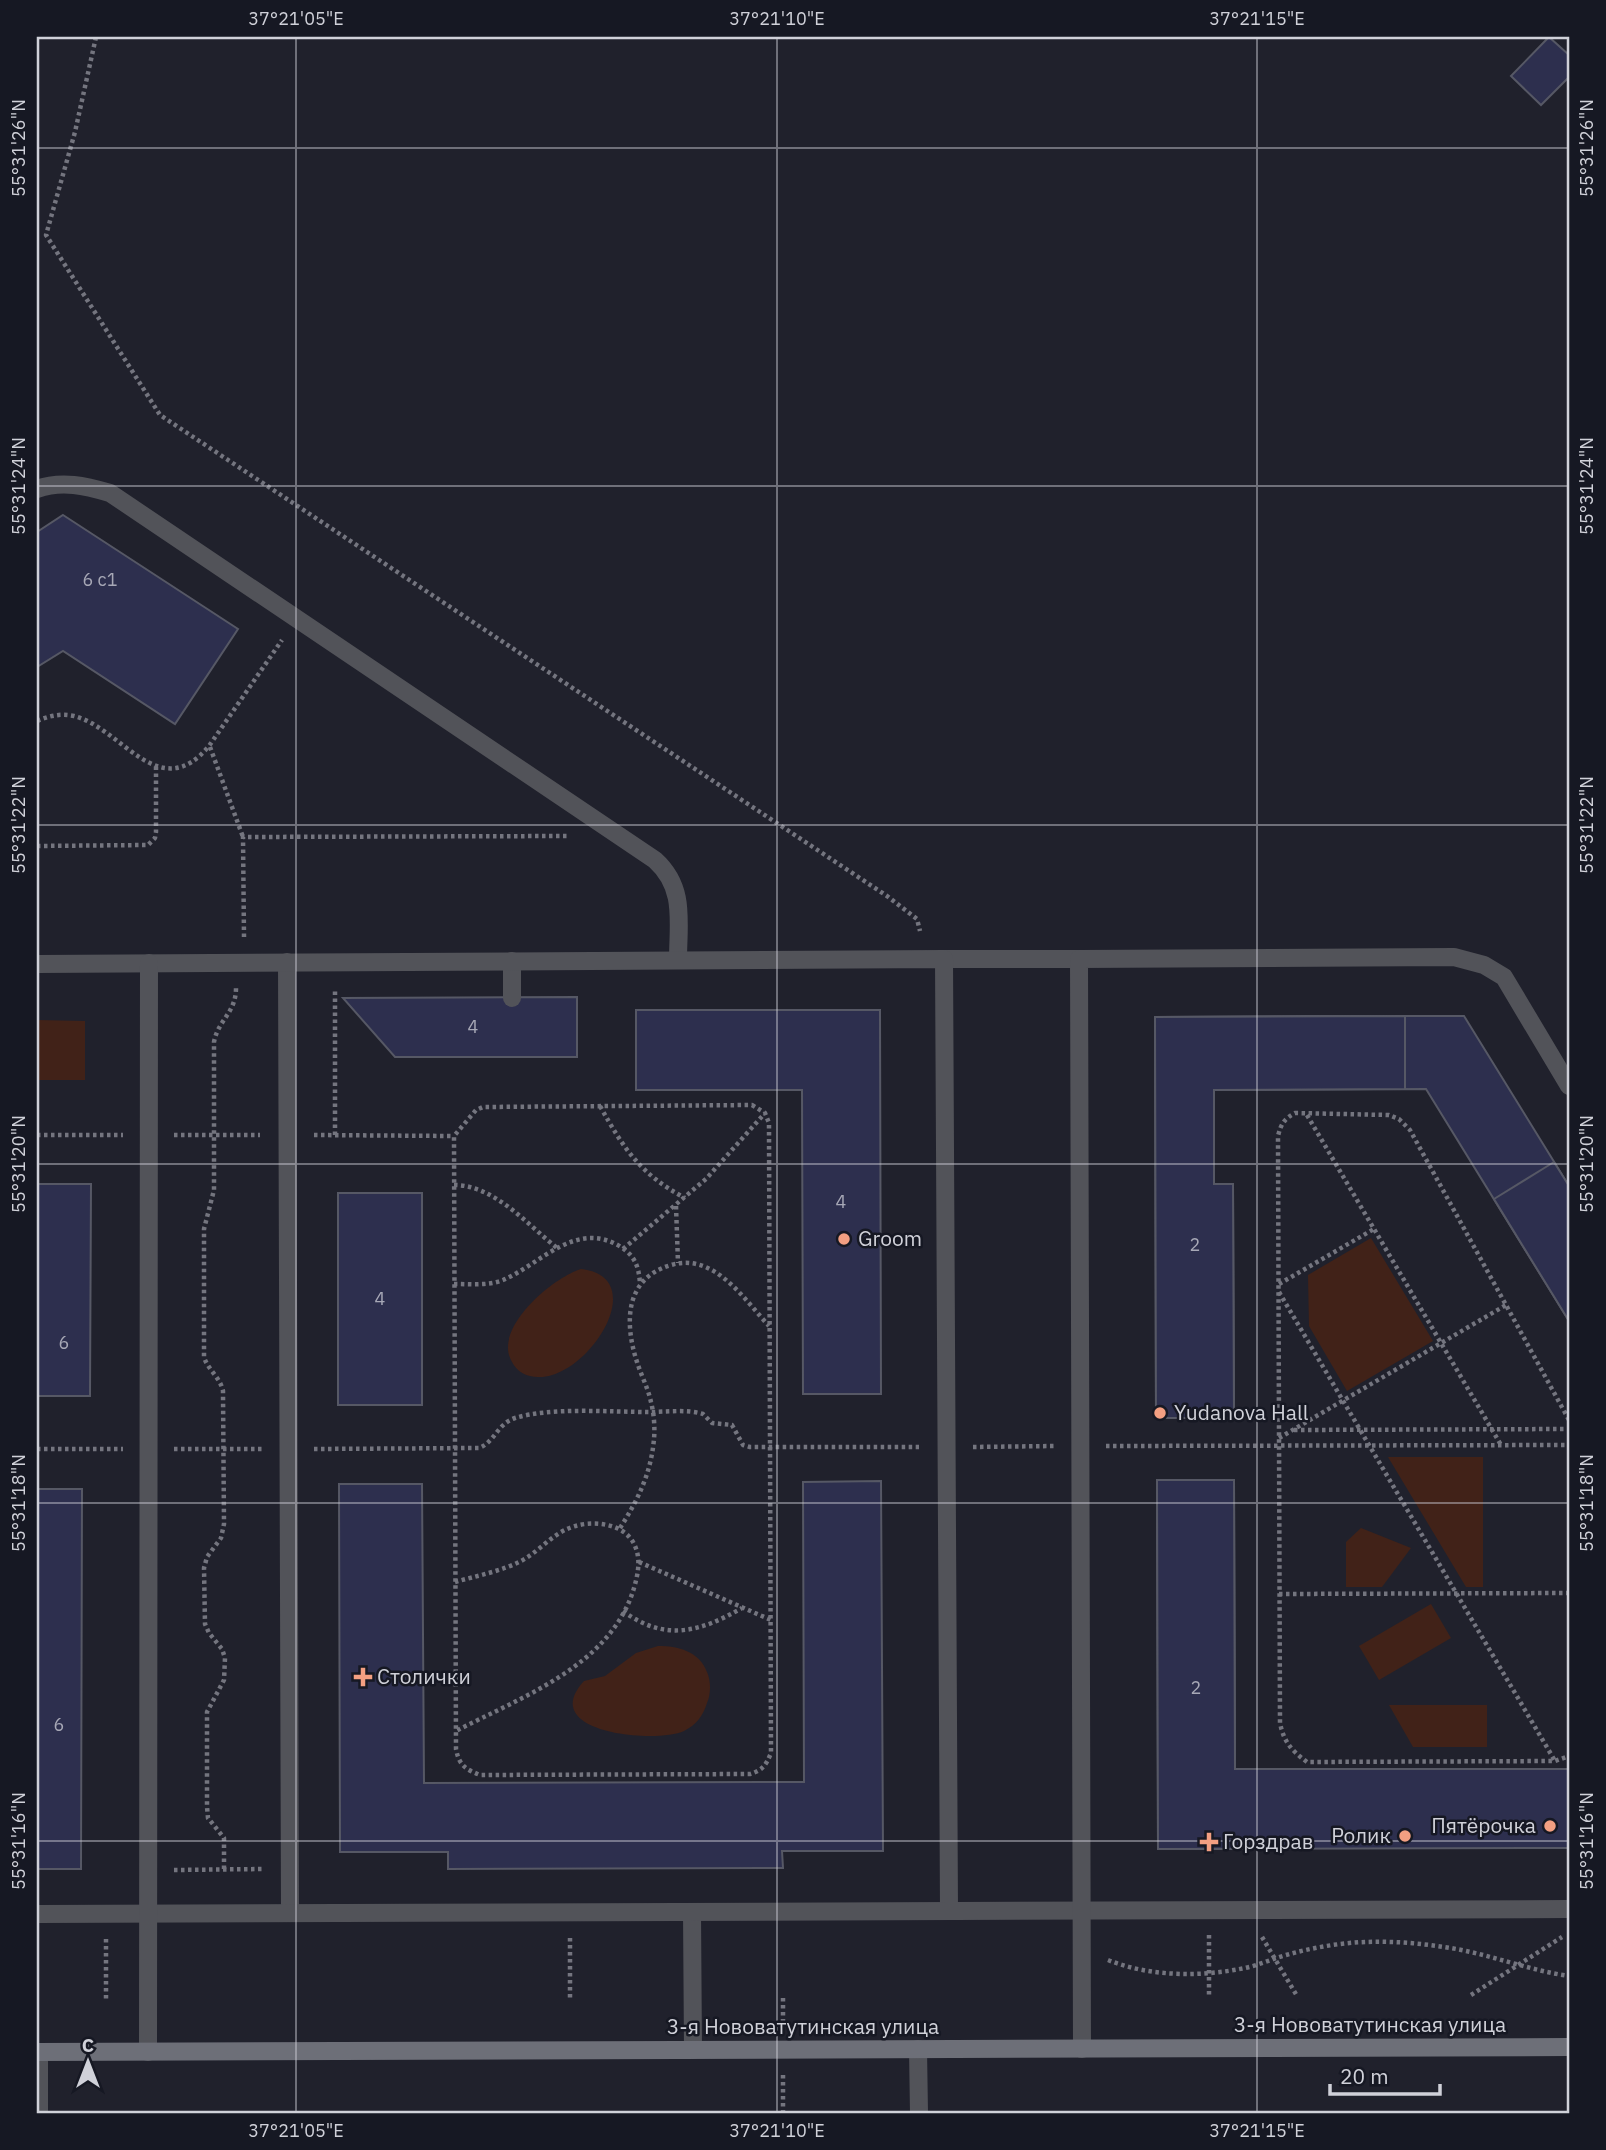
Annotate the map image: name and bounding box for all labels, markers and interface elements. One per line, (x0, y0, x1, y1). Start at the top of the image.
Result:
text: 37°21'05"E (248, 7, 344, 30)
text: 37°21'10"E (729, 7, 825, 30)
text: 37°21'15"E (1209, 7, 1305, 30)
text: 55°31'26"N (7, 99, 30, 197)
text: 55°31'26"N (1575, 99, 1598, 197)
text: 55°31'24"N (7, 437, 30, 535)
text: 55°31'24"N (1575, 437, 1598, 535)
house number: 6 c1 (83, 568, 117, 591)
text: 55°31'22"N (7, 776, 30, 874)
text: 55°31'22"N (1575, 776, 1598, 874)
house number: 4 (468, 1015, 479, 1038)
text: 55°31'20"N (7, 1115, 30, 1213)
text: 55°31'20"N (1575, 1115, 1598, 1213)
house number: 4 (836, 1190, 847, 1213)
place label: Groom (858, 1224, 922, 1252)
marker: Groom (836, 1231, 852, 1247)
house number: 2 (1190, 1233, 1200, 1256)
house number: 4 (375, 1287, 386, 1310)
house number: 6 (59, 1331, 69, 1354)
place label: Yudanova Hall (1174, 1398, 1309, 1426)
marker: Yudanova Hall (1152, 1405, 1168, 1421)
text: 55°31'18"N (7, 1454, 30, 1552)
text: 55°31'18"N (1575, 1454, 1598, 1552)
place label: Столички (377, 1662, 471, 1690)
marker: Столички (355, 1669, 371, 1685)
house number: 2 (1191, 1676, 1201, 1699)
house number: 6 (54, 1713, 64, 1736)
text: 55°31'16"N (7, 1792, 30, 1890)
text: 55°31'16"N (1575, 1792, 1598, 1890)
place label: Пятёрочка (1431, 1811, 1536, 1839)
marker: Пятёрочка (1542, 1818, 1558, 1834)
place label: Ролик (1331, 1821, 1391, 1849)
place label: Горздрав (1223, 1827, 1313, 1855)
marker: Ролик (1397, 1828, 1413, 1844)
marker: Горздрав (1201, 1834, 1217, 1850)
street label: 3-я Нововатутинская улица (1234, 2010, 1506, 2038)
street label: 3-я Нововатутинская улица (667, 2012, 939, 2040)
north arrow (52, 2028, 122, 2098)
text: С (82, 2033, 94, 2057)
scale bar (1330, 2052, 1440, 2096)
text: 20 m (1340, 2062, 1389, 2090)
text: 37°21'05"E (248, 2119, 344, 2142)
text: 37°21'10"E (729, 2119, 825, 2142)
text: 37°21'15"E (1209, 2119, 1305, 2142)

